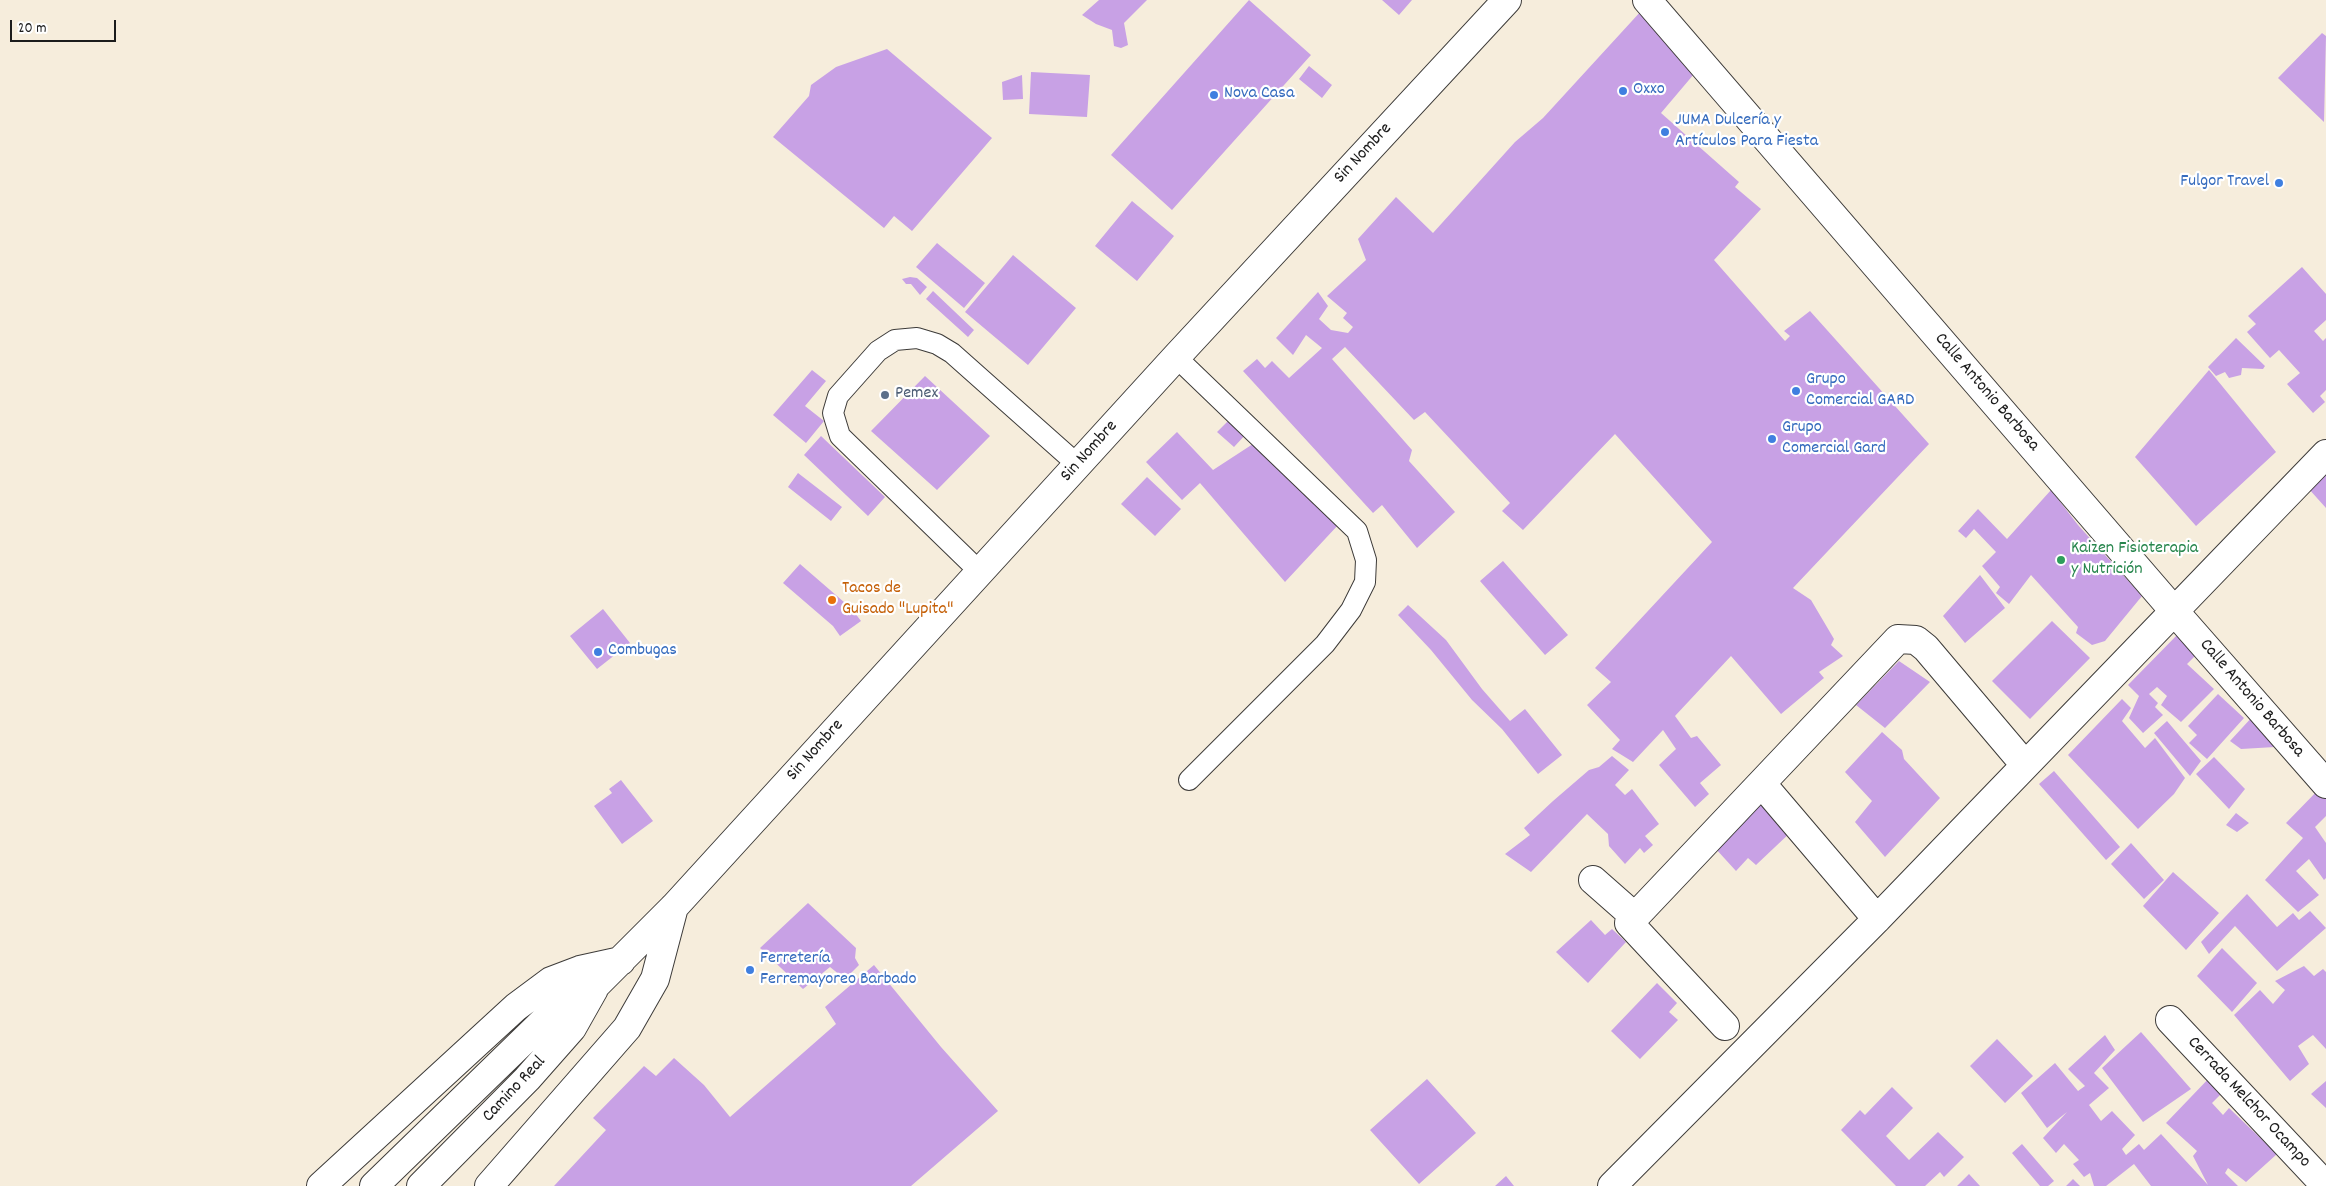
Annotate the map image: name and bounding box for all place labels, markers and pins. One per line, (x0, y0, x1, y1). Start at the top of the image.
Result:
place label: Oxxo (1633, 80, 1665, 102)
place label: Nova Casa (1224, 84, 1294, 106)
marker: Oxxo (1617, 85, 1629, 97)
marker: Nova Casa (1208, 89, 1220, 101)
place label: JUMA Dulcería y Artículos Para Fiesta (1675, 111, 1818, 154)
marker: JUMA Dulcería y Artículos Para Fiesta (1659, 126, 1671, 138)
place label: Fulgor Travel (2180, 172, 2269, 194)
marker: Fulgor Travel (2273, 177, 2285, 189)
place label: Grupo Comercial GARD (1806, 370, 1914, 412)
place label: Pemex (895, 384, 938, 406)
marker: Grupo Comercial GARD (1790, 385, 1802, 397)
marker: Pemex (879, 389, 891, 401)
place label: Grupo Comercial Gard (1782, 418, 1886, 460)
marker: Grupo Comercial Gard (1766, 433, 1778, 445)
place label: Kaizen Fisioterapia y Nutrición (2071, 539, 2198, 582)
marker: Kaizen Fisioterapia y Nutrición (2055, 554, 2067, 566)
place label: Tacos de Guisado "Lupita" (842, 579, 953, 622)
marker: Tacos de Guisado "Lupita" (826, 594, 838, 606)
place label: Combugas (608, 641, 677, 663)
marker: Combugas (592, 646, 604, 658)
place label: Ferretería Ferremayoreo Barbado (760, 949, 916, 992)
marker: Ferretería Ferremayoreo Barbado (744, 964, 756, 976)

